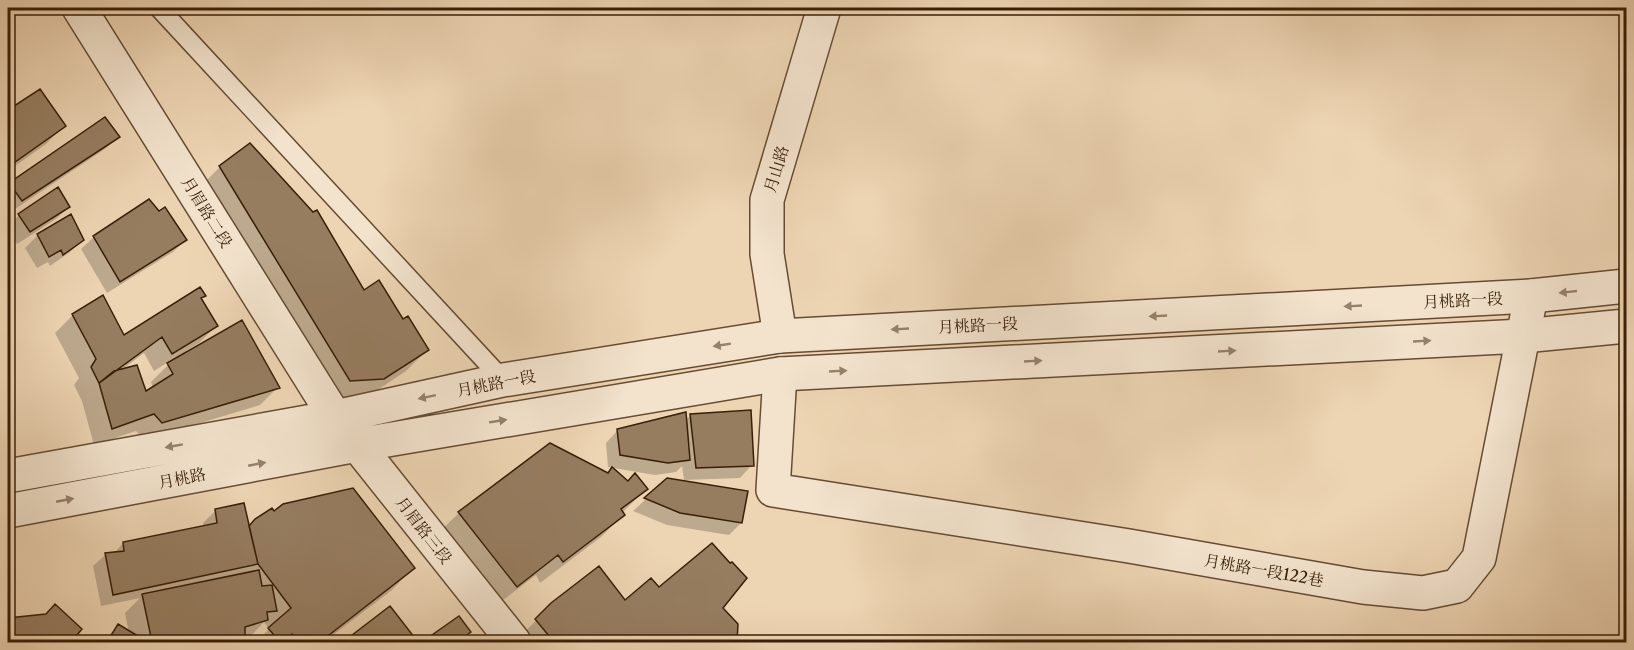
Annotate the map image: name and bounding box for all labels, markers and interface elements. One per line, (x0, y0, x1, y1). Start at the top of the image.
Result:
street label: 月山路 (759, 143, 793, 195)
street label: 月眉路二段 (177, 173, 237, 251)
one-way arrow (1559, 287, 1578, 297)
street label: 月桃路一段 (1423, 288, 1503, 312)
one-way arrow (1343, 301, 1362, 310)
one-way arrow (1149, 311, 1168, 320)
street label: 月桃路一段 (938, 313, 1018, 337)
one-way arrow (891, 325, 910, 334)
one-way arrow (1413, 336, 1432, 345)
one-way arrow (713, 341, 732, 350)
one-way arrow (1218, 346, 1237, 355)
one-way arrow (1023, 356, 1042, 365)
street label: 月桃路一段 (455, 366, 537, 400)
one-way arrow (828, 366, 847, 375)
one-way arrow (418, 392, 436, 402)
one-way arrow (488, 416, 507, 425)
one-way arrow (165, 442, 184, 451)
one-way arrow (247, 459, 266, 468)
street label: 月桃路 (157, 464, 207, 492)
street label: 月眉路三段 (391, 492, 457, 568)
one-way arrow (56, 495, 75, 504)
street label: 月桃路一段122巷 (1203, 550, 1325, 590)

